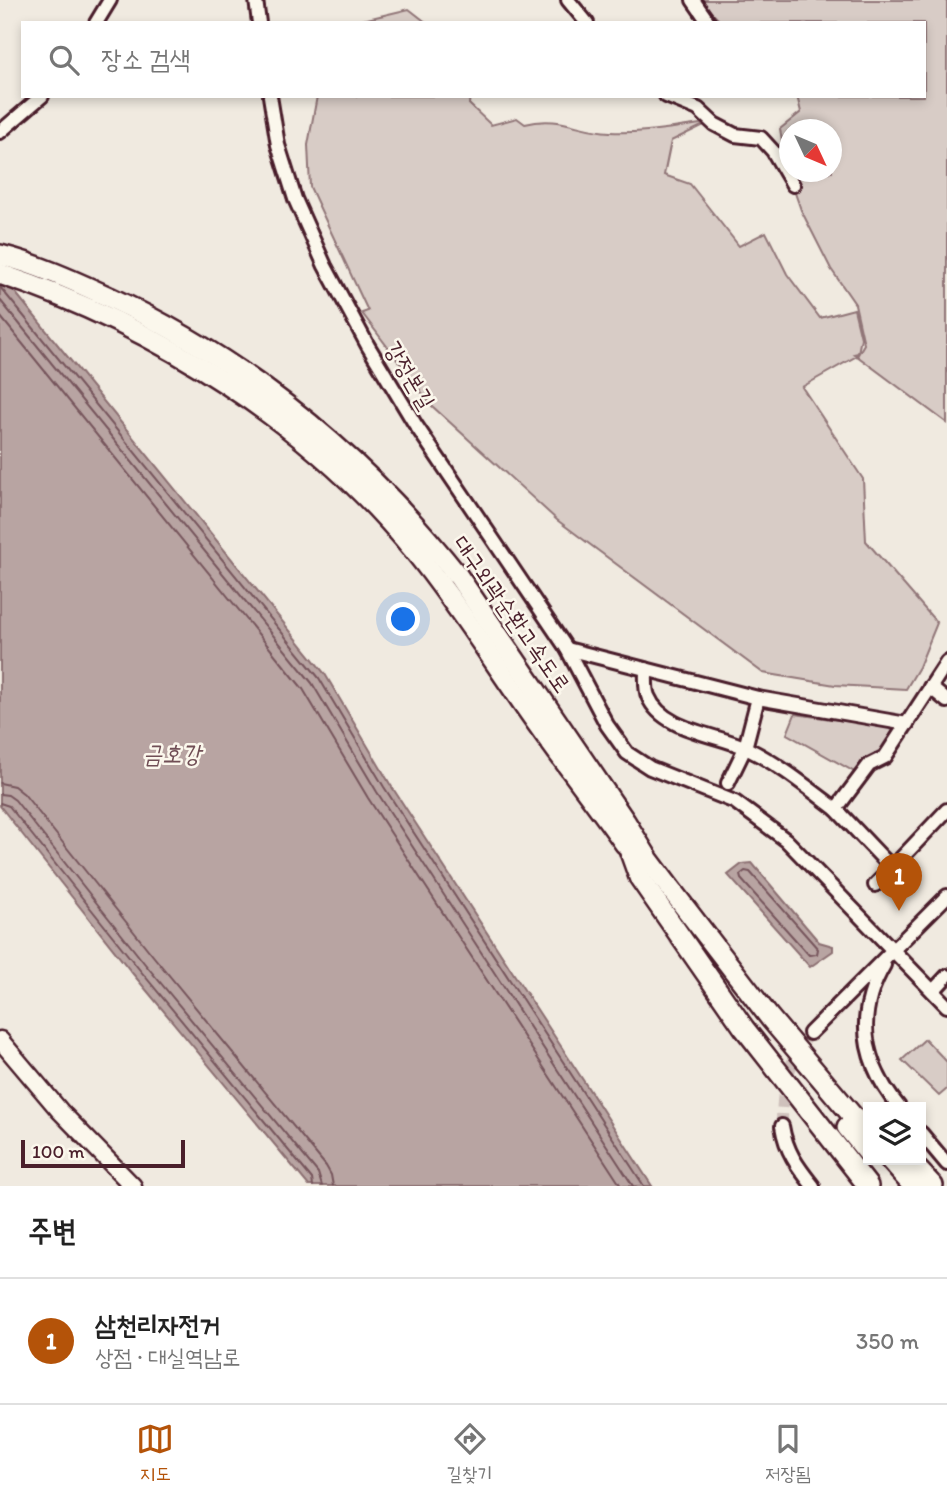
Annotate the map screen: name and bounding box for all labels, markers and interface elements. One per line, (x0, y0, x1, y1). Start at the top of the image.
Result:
search box (21, 21, 926, 98)
icon: search (45, 41, 83, 79)
text: 장소 검색 (101, 43, 191, 75)
north arrow (779, 119, 842, 182)
street label: 강정본길 (379, 336, 441, 414)
street label: 대구외곽순환고속도로 (447, 530, 577, 698)
your location (386, 602, 420, 636)
water label: 금호강 (143, 739, 204, 768)
pin: 1 (876, 853, 922, 911)
map controls (863, 1102, 926, 1165)
button: layers (863, 1102, 926, 1165)
scale bar (21, 1137, 186, 1169)
text: 100 m (32, 1140, 84, 1163)
text: 주변 (28, 1212, 76, 1249)
text: 삼천리자전거 (95, 1309, 221, 1341)
text: 1 (46, 1327, 56, 1355)
text: 350 m (856, 1327, 919, 1355)
text: 상점 · 대실역남로 (95, 1343, 240, 1371)
tab: 지도 (136, 1420, 174, 1487)
tab: 길찾기 (447, 1420, 492, 1487)
tab: 저장됨 (765, 1420, 811, 1487)

